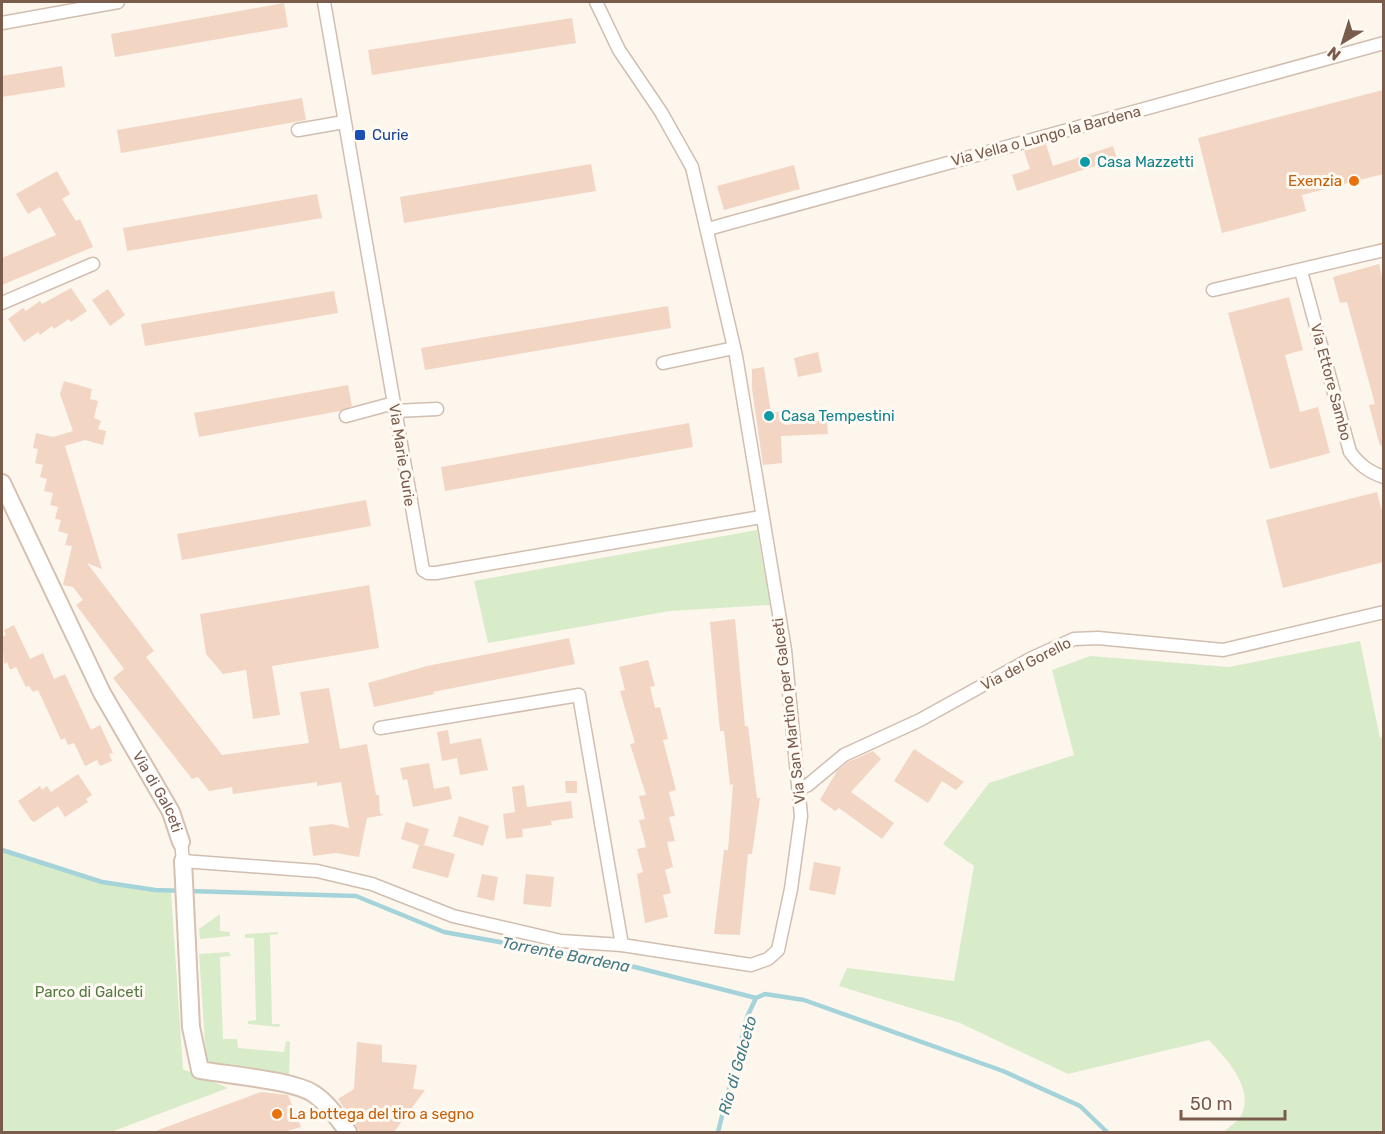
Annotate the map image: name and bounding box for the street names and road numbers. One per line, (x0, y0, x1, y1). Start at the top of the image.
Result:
street label: Via Vella o Lungo la Bardena (949, 102, 1143, 170)
street label: Via Ettore Sambo (1307, 321, 1355, 443)
street label: Via Marie Curie (385, 402, 419, 508)
street label: Via San Martino per Galceti (769, 617, 809, 805)
street label: Via del Gorello (978, 634, 1074, 694)
street label: Via di Galceti (129, 748, 186, 835)

